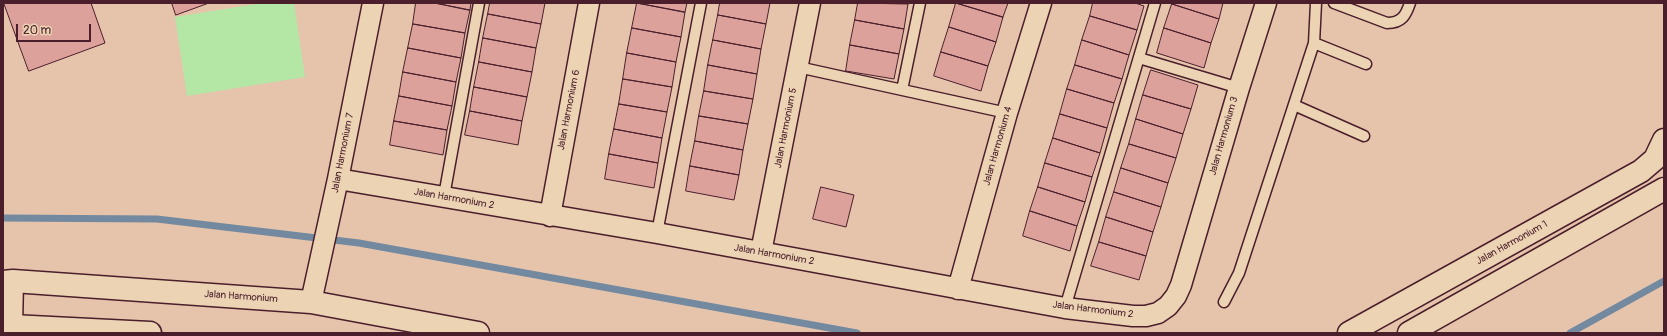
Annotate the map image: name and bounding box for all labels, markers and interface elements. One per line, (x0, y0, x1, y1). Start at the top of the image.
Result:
scale bar (18, 16, 93, 42)
text: 20 m (23, 23, 51, 38)
street label: Jalan Harmonium 6 (555, 69, 583, 151)
street label: Jalan Harmonium 5 (772, 87, 800, 169)
street label: Jalan Harmonium 3 (1207, 95, 1241, 177)
street label: Jalan Harmonium 4 (981, 105, 1015, 187)
street label: Jalan Harmonium 7 (329, 112, 357, 194)
street label: Jalan Harmonium 2 (413, 186, 495, 212)
street label: Jalan Harmonium 1 (1474, 218, 1550, 268)
street label: Jalan Harmonium 2 (733, 242, 815, 268)
street label: Jalan Harmonium (204, 288, 278, 306)
street label: Jalan Harmonium 2 (1052, 299, 1134, 321)

